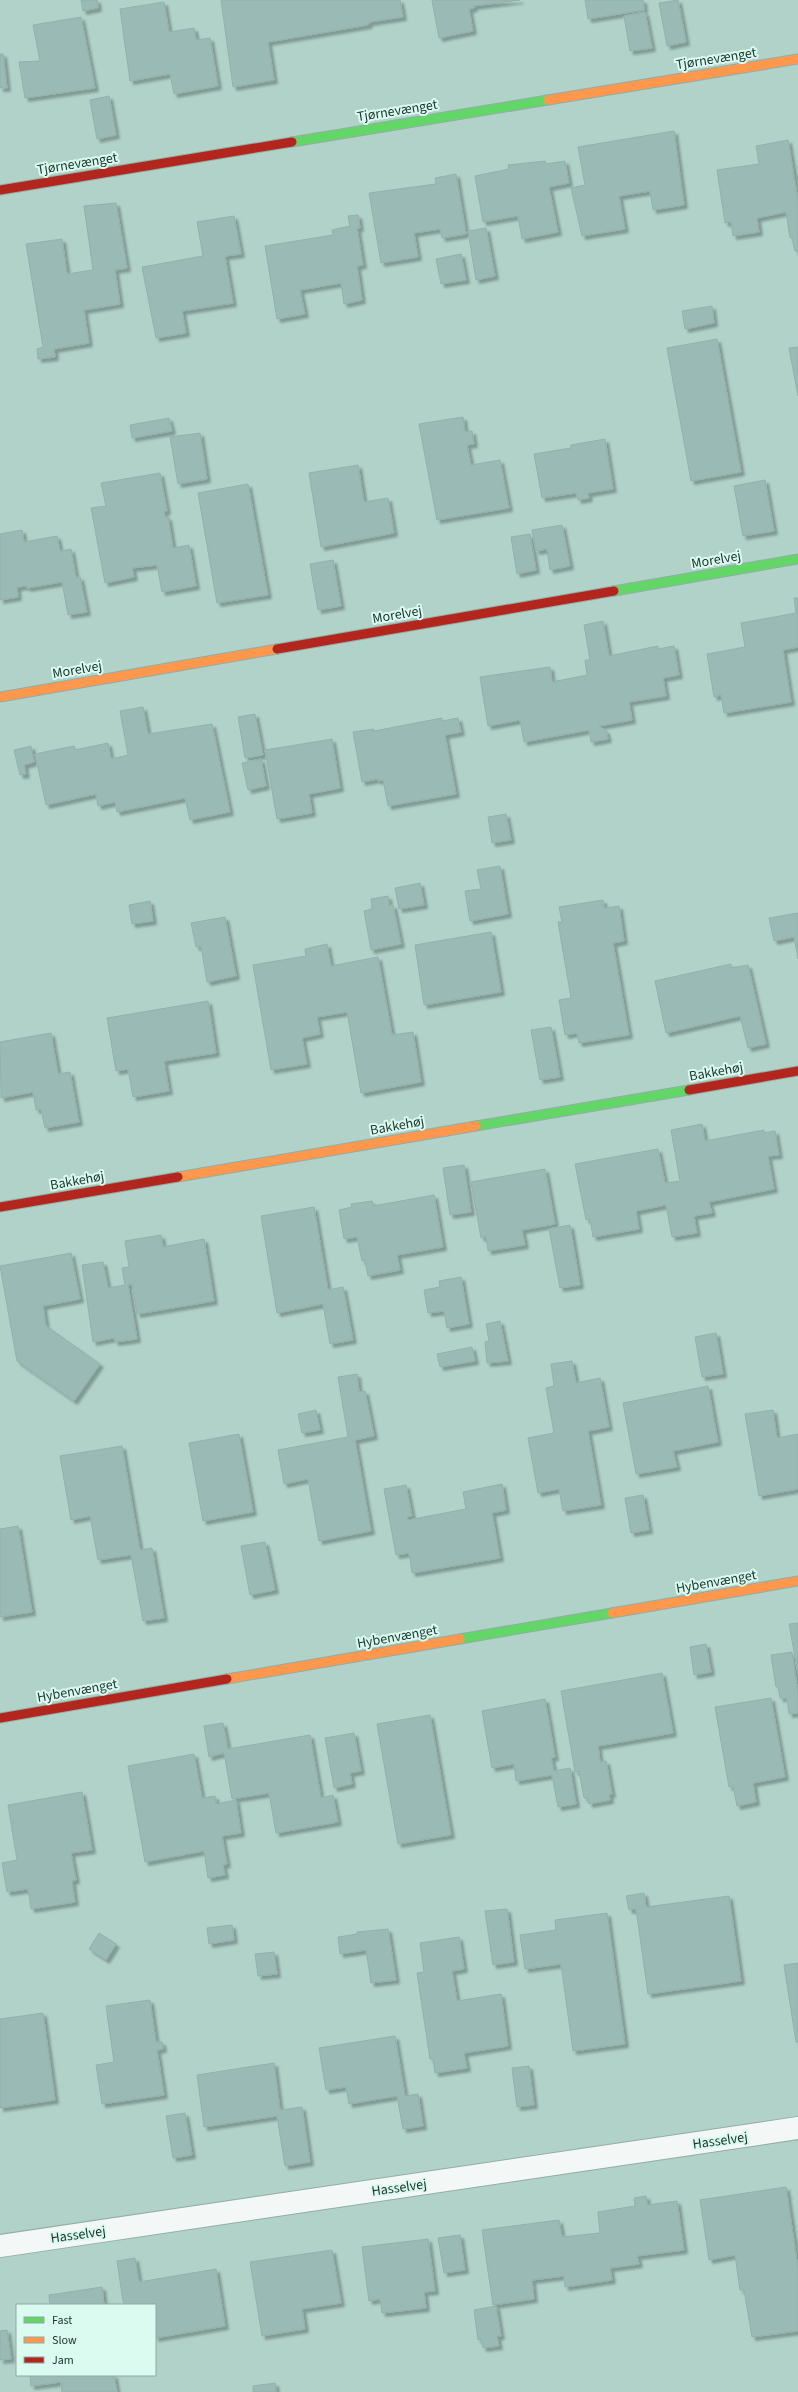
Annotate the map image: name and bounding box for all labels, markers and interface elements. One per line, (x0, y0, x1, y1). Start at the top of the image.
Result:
street label: Tjørnevænget (674, 43, 758, 75)
street label: Tjørnevænget (355, 95, 439, 127)
street label: Tjørnevænget (35, 148, 119, 180)
street label: Morelvej (690, 546, 742, 574)
street label: Morelvej (371, 601, 423, 629)
street label: Morelvej (51, 656, 103, 684)
street label: Bakkehøj (688, 1057, 745, 1087)
street label: Bakkehøj (369, 1111, 426, 1141)
street label: Bakkehøj (49, 1166, 106, 1196)
street label: Hybenvænget (674, 1565, 758, 1599)
street label: Hybenvænget (355, 1620, 439, 1654)
street label: Hybenvænget (35, 1674, 119, 1708)
street label: Hasselvej (691, 2127, 749, 2155)
street label: Hasselvej (370, 2174, 428, 2202)
street label: Hasselvej (49, 2221, 107, 2249)
legend (16, 2304, 156, 2376)
text: Fast (52, 2312, 72, 2329)
text: Slow (52, 2332, 77, 2349)
text: Jam (52, 2352, 74, 2369)

